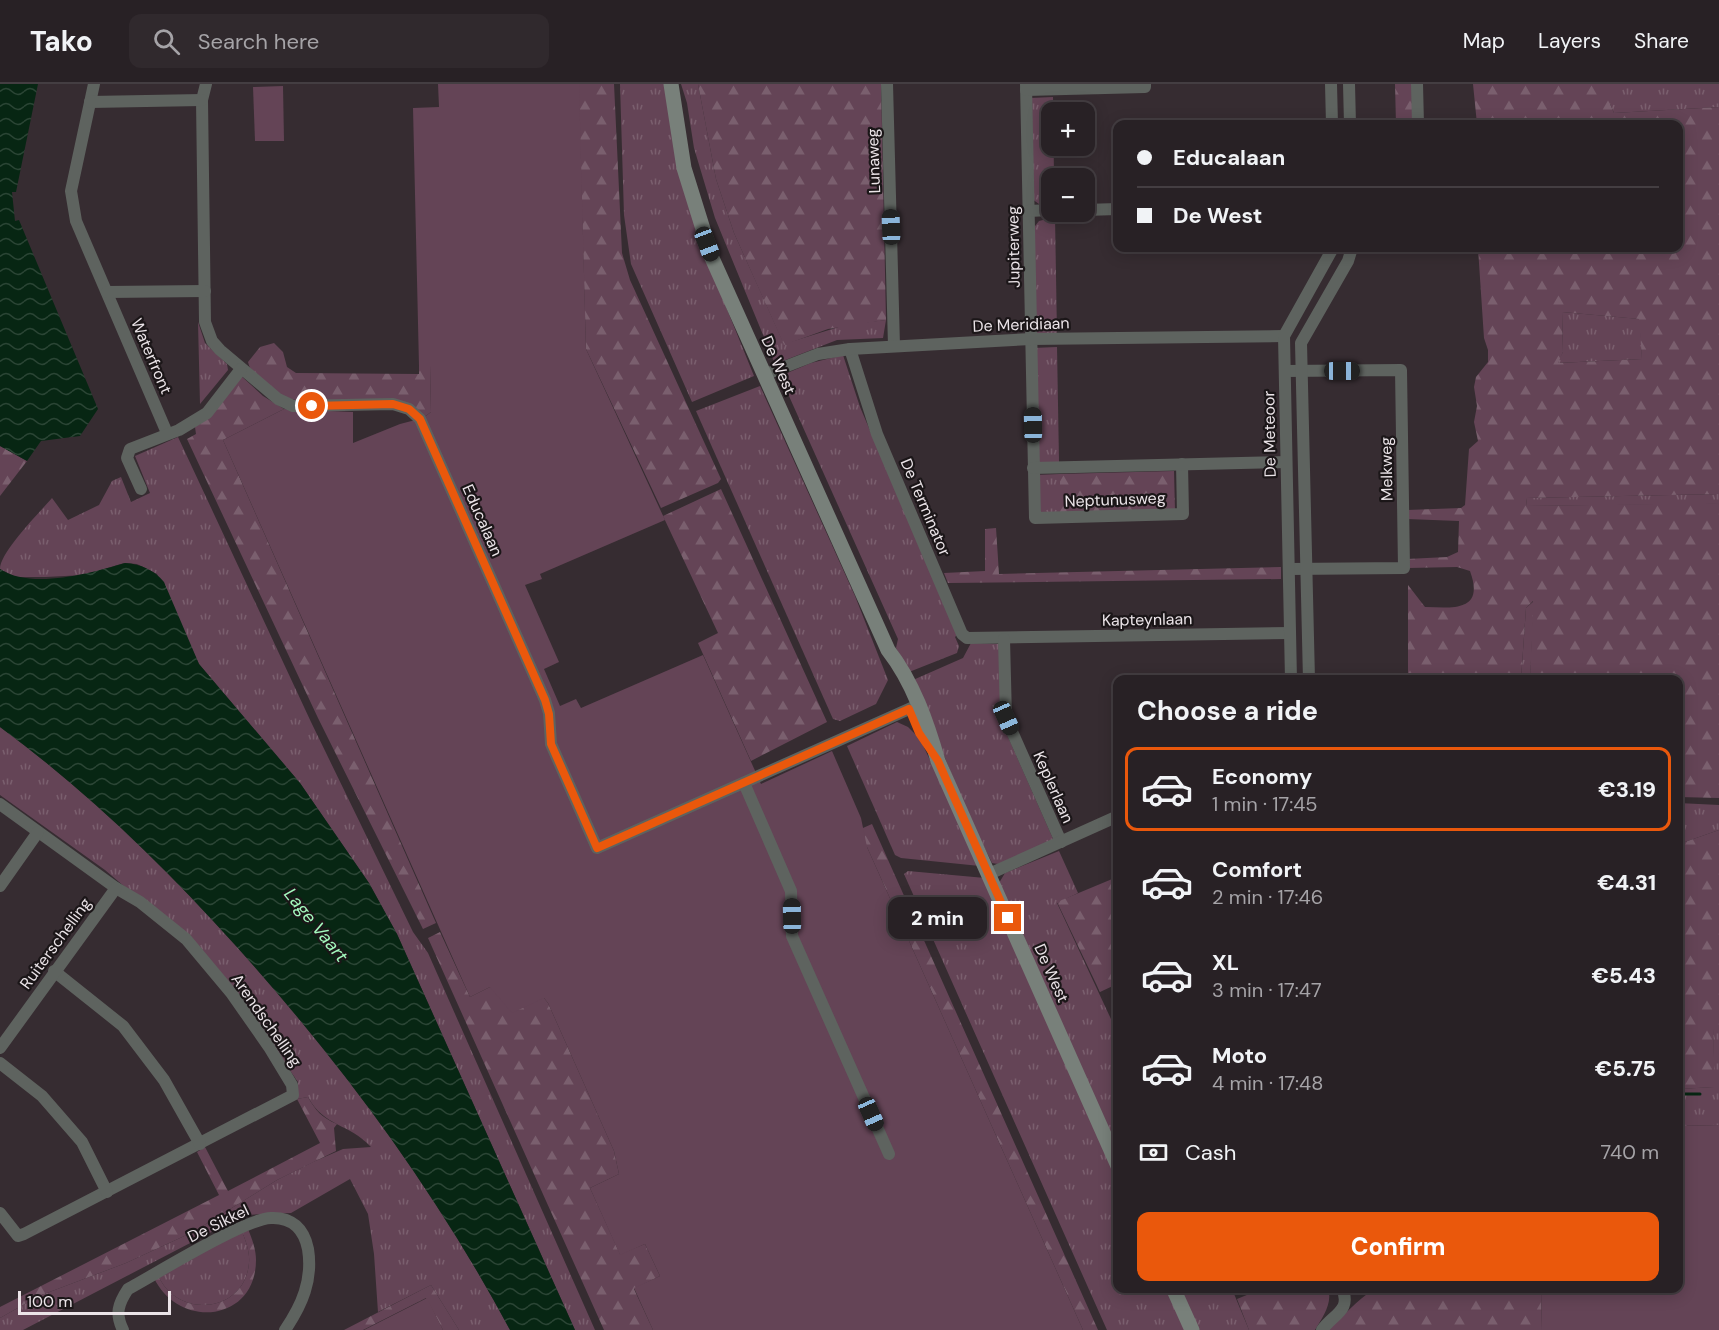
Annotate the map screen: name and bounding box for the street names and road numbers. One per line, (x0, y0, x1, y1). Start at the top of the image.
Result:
street label: Lunaweg (862, 128, 885, 194)
street label: Jupiterweg (1002, 206, 1025, 288)
street label: De Meridiaan (972, 312, 1070, 337)
street label: Waterfront (126, 315, 177, 397)
street label: De West (756, 333, 801, 398)
street label: De Meteoor (1258, 390, 1281, 477)
street label: Melkweg (1375, 437, 1398, 501)
street label: De Terminator (896, 455, 956, 559)
street label: Educalaan (457, 481, 508, 559)
street label: Neptunusweg (1064, 487, 1166, 512)
street label: Kapteynlaan (1102, 608, 1192, 631)
street label: Keplerlaan (1028, 748, 1079, 826)
street label: Ruiterschelling (15, 893, 96, 993)
street label: De West (1029, 941, 1074, 1006)
street label: Arendschelling (227, 970, 307, 1071)
street label: De Sikkel (184, 1200, 252, 1247)

